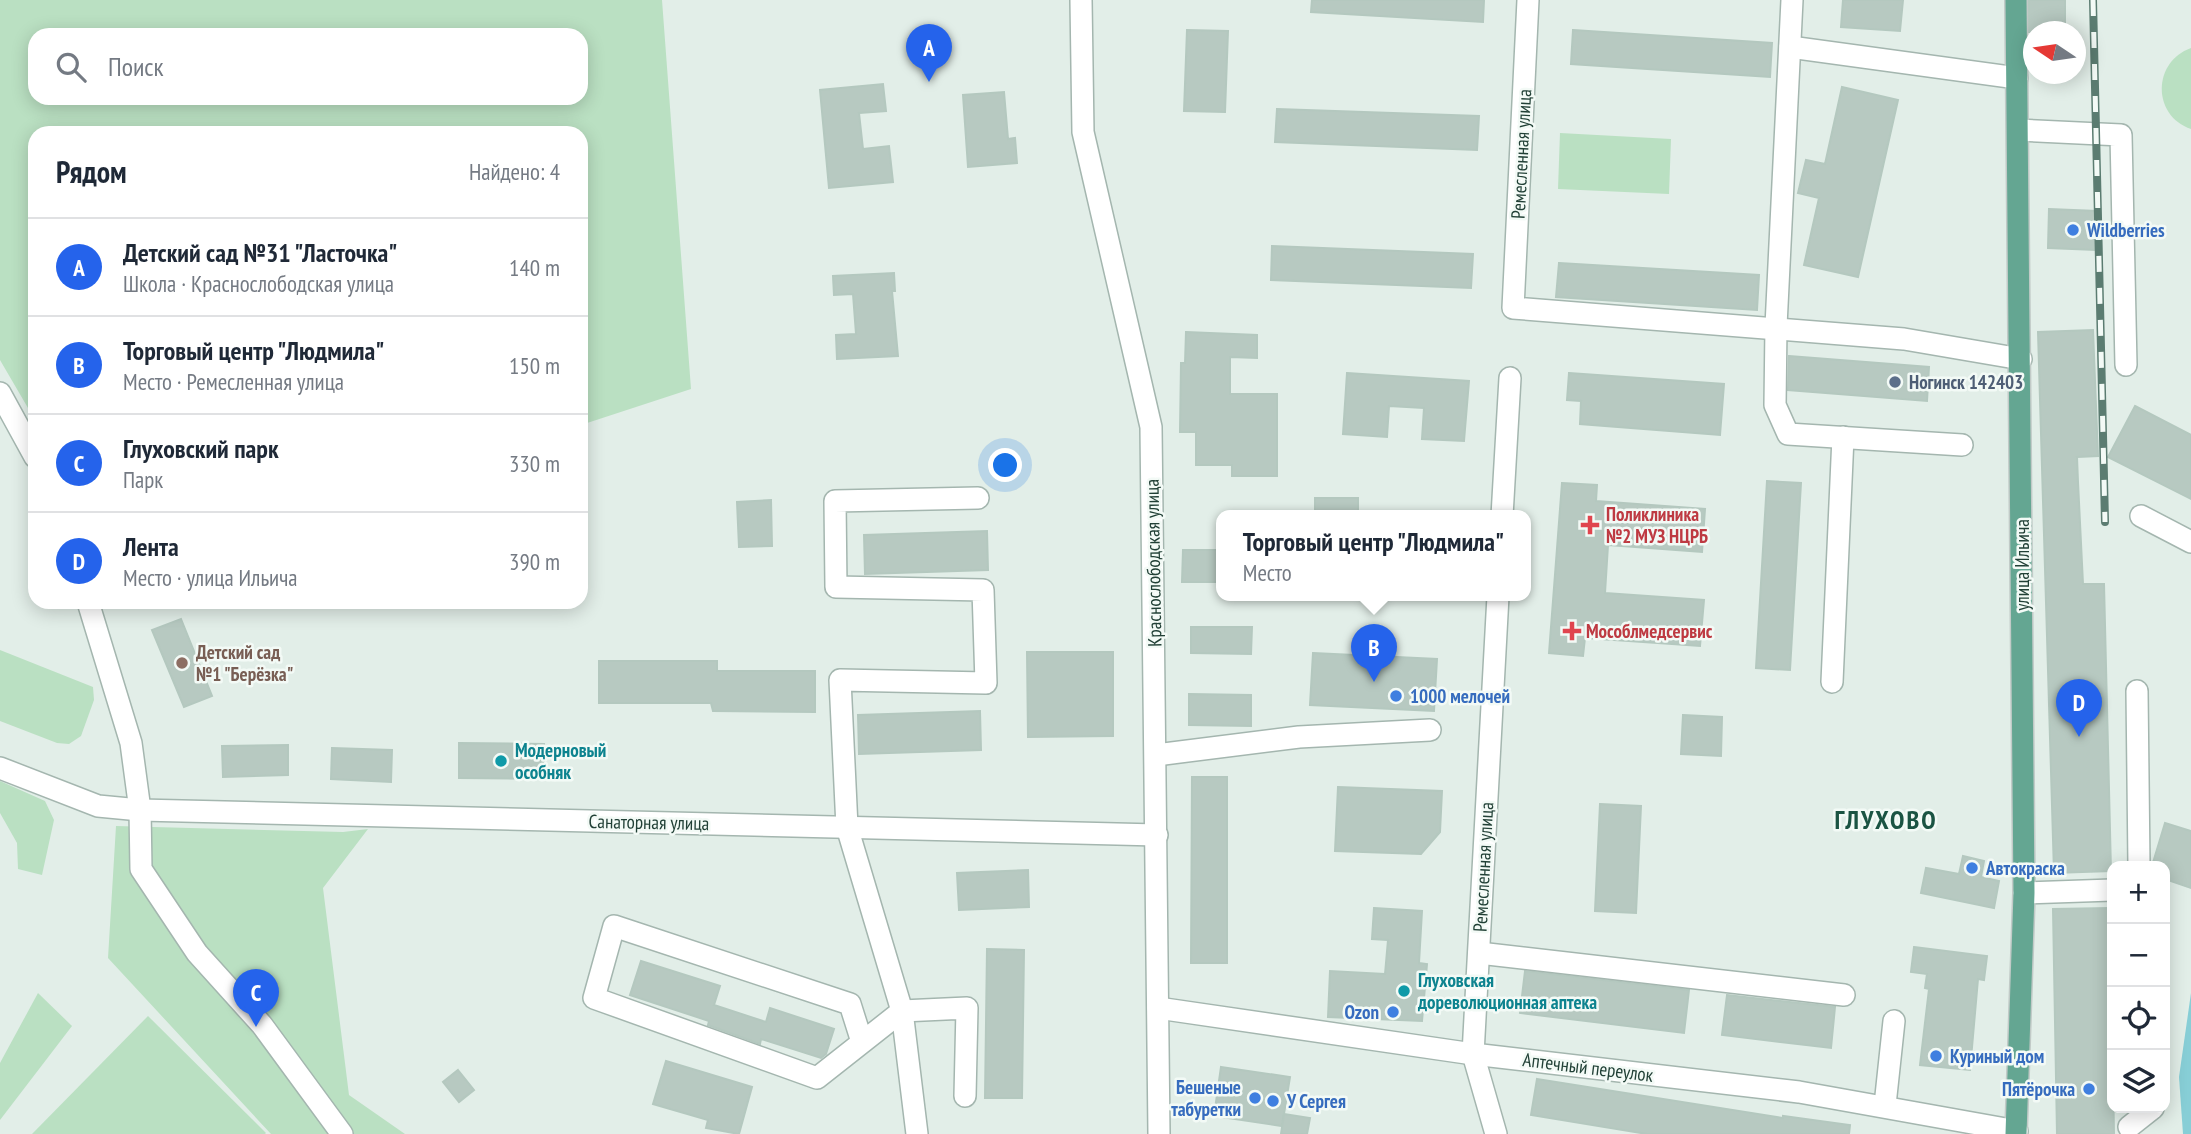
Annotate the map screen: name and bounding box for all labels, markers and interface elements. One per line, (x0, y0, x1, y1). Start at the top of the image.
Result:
north arrow (2023, 21, 2086, 84)
pin: A (906, 24, 952, 82)
search box (28, 28, 588, 105)
icon: search (52, 48, 90, 86)
text: Поиск (108, 50, 164, 83)
street label: Ремесленная улица (1506, 88, 1536, 220)
text: Рядом (56, 152, 127, 191)
text: Найдено: 4 (469, 157, 560, 186)
place label: Wildberries (2086, 218, 2165, 242)
marker: Wildberries (2065, 222, 2081, 238)
text: Детский сад №31 "Ласточка" (123, 236, 397, 269)
text: A (73, 253, 85, 282)
text: 140 m (509, 253, 560, 282)
text: Школа · Краснослободская улица (123, 269, 394, 298)
text: Торговый центр "Людмила" (123, 334, 384, 367)
text: B (73, 351, 85, 380)
text: 150 m (509, 351, 560, 380)
text: Место · Ремесленная улица (123, 367, 344, 396)
place label: Ногинск 142403 (1909, 370, 2023, 394)
marker: Ногинск 142403 (1887, 374, 1903, 390)
text: Глуховский парк (123, 432, 279, 465)
your location (988, 448, 1022, 482)
text: C (74, 449, 84, 478)
text: 330 m (509, 449, 560, 478)
text: Парк (123, 465, 163, 494)
street label: Краснослободская улица (1140, 479, 1166, 647)
place label: Поликлиника №2 МУЗ НЦРБ (1606, 502, 1708, 548)
popup (1216, 510, 1531, 601)
marker: Поликлиника №2 МУЗ НЦРБ (1580, 515, 1600, 535)
street label: улица Ильича (2010, 519, 2034, 611)
text: Торговый центр "Людмила" (1243, 525, 1504, 558)
text: Лента (123, 530, 179, 563)
text: D (73, 547, 85, 576)
text: 390 m (509, 547, 560, 576)
text: Место (1243, 558, 1292, 587)
text: Место · улица Ильича (123, 563, 297, 592)
place label: Мособлмедсервис (1586, 619, 1713, 643)
marker: Мособлмедсервис (1564, 623, 1580, 639)
pin: B (1351, 624, 1397, 682)
place label: Детский сад №1 "Берёзка" (196, 640, 293, 686)
marker: Детский сад №1 "Берёзка" (174, 655, 190, 671)
pin: D (2056, 679, 2102, 737)
place label: 1000 мелочей (1410, 684, 1510, 708)
marker: 1000 мелочей (1388, 688, 1404, 704)
place label: Модерновый особняк (515, 738, 606, 784)
marker: Модерновый особняк (493, 753, 509, 769)
street label: Ремесленная улица (1468, 801, 1498, 933)
district label: ГЛУХОВО (1834, 803, 1938, 836)
street label: Санаторная улица (589, 809, 709, 835)
place label: Автокраска (1985, 856, 2065, 880)
marker: Автокраска (1964, 860, 1980, 876)
map controls (2107, 861, 2170, 1113)
button: + (2107, 861, 2170, 924)
button: − (2107, 924, 2170, 987)
place label: Глуховская дореволюционная аптека (1417, 968, 1597, 1014)
pin: C (233, 969, 279, 1027)
marker: Глуховская дореволюционная аптека (1396, 983, 1412, 999)
button: locate (2107, 987, 2170, 1050)
place label: Ozon (1345, 1000, 1379, 1024)
marker: Ozon (1385, 1004, 1401, 1020)
place label: Куриный дом (1950, 1044, 2044, 1068)
street label: Аптечный переулок (1521, 1047, 1655, 1087)
marker: Куриный дом (1928, 1048, 1944, 1064)
button: layers (2107, 1050, 2170, 1113)
place label: Бешеные табуретки (1171, 1075, 1241, 1121)
place label: Пятёрочка (2002, 1077, 2075, 1101)
marker: Пятёрочка (2081, 1081, 2097, 1097)
place label: У Сергея (1286, 1089, 1346, 1113)
marker: Бешеные табуретки (1247, 1090, 1263, 1106)
marker: У Сергея (1265, 1093, 1281, 1109)

